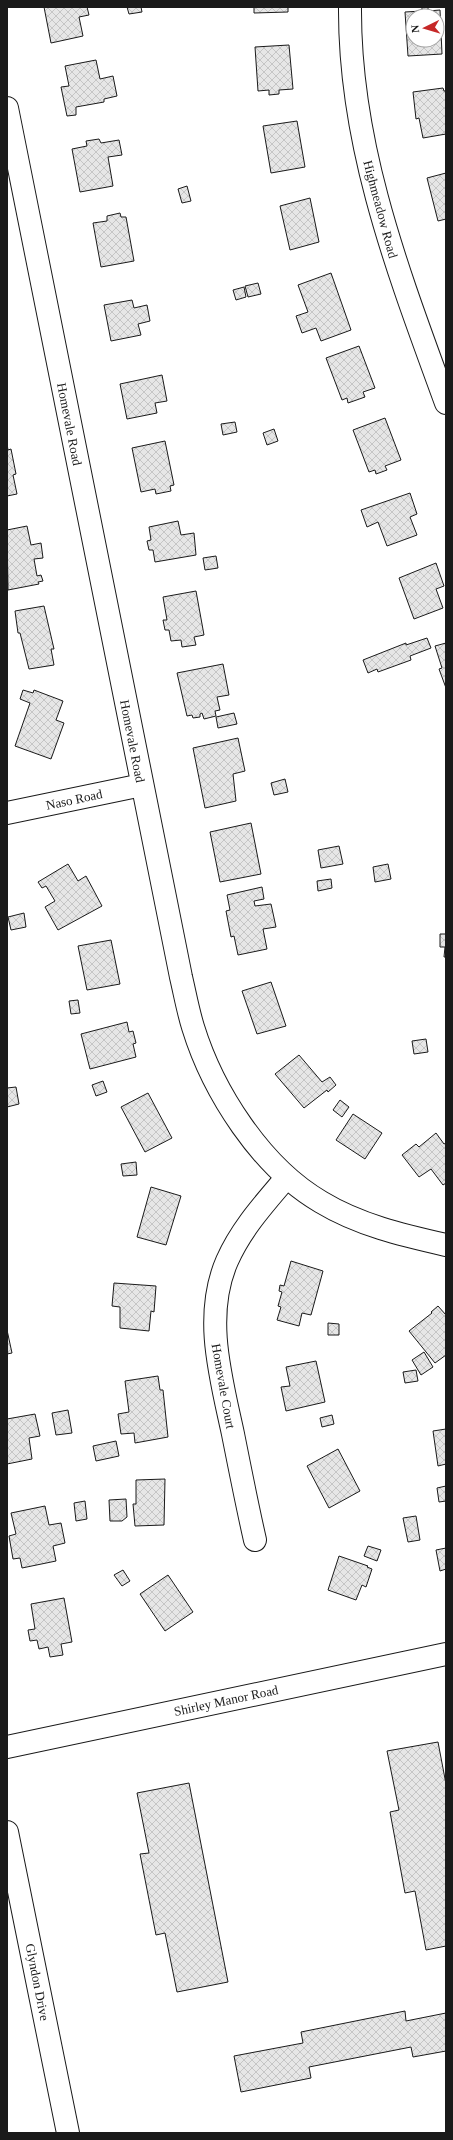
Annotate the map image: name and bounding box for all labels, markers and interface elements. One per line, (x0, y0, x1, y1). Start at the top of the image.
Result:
north arrow (405, 8, 445, 48)
text: N (409, 24, 421, 33)
street label: Highmeadow Road (360, 159, 401, 260)
street label: Homevale Road (54, 381, 85, 467)
street label: Homevale Road (117, 698, 148, 784)
street label: Naso Road (44, 786, 104, 813)
street label: Homevale Court (209, 1342, 238, 1430)
street label: Shirley Manor Road (173, 1682, 280, 1719)
street label: Glyndon Drive (23, 1942, 52, 2022)

